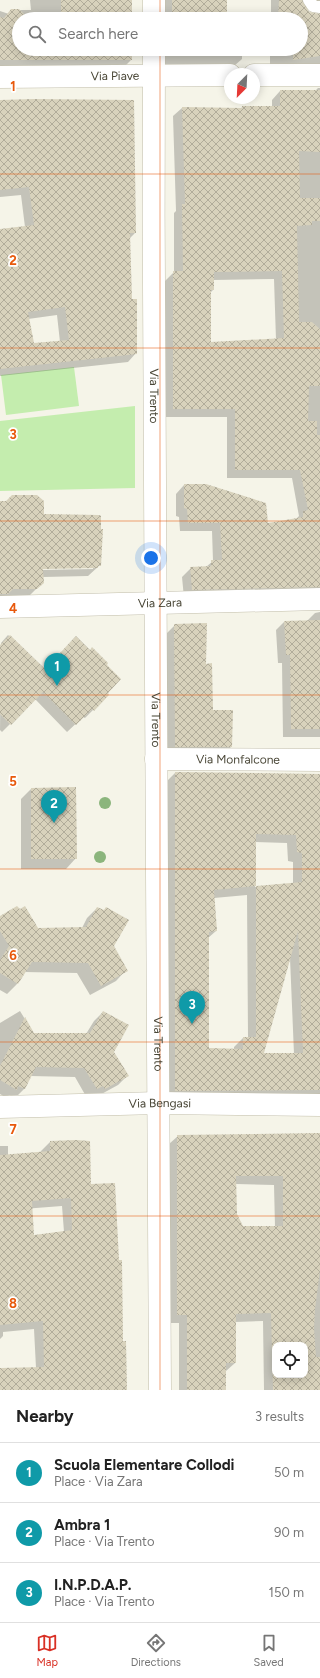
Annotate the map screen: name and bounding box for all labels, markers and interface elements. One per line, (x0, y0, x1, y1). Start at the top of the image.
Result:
search box (12, 12, 308, 56)
icon: search (26, 23, 48, 45)
text: Search here (58, 25, 138, 43)
north arrow (224, 68, 260, 104)
street label: Via Piave (91, 69, 140, 83)
text: 1 (10, 79, 16, 94)
text: 2 (9, 253, 17, 268)
street label: Via Trento (147, 368, 161, 424)
text: 3 (9, 427, 17, 442)
your location (141, 548, 161, 568)
street label: Via Zara (138, 595, 182, 611)
text: 4 (9, 601, 17, 616)
pin: 1 (44, 653, 70, 686)
street label: Via Trento (149, 692, 163, 748)
street label: Via Monfalcone (196, 752, 280, 767)
text: 5 (9, 774, 17, 789)
pin: 2 (41, 790, 67, 823)
text: 6 (9, 948, 17, 963)
pin: 3 (179, 991, 205, 1024)
street label: Via Trento (151, 1016, 165, 1072)
street label: Via Bengasi (129, 1096, 191, 1111)
text: 7 (9, 1122, 17, 1137)
text: 8 (9, 1296, 17, 1311)
map controls (272, 1342, 308, 1378)
button: locate (272, 1342, 308, 1378)
text: Nearby (16, 1406, 74, 1426)
text: 3 results (255, 1409, 304, 1424)
text: Scuola Elementare Collodi (54, 1456, 235, 1474)
text: 1 (26, 1465, 32, 1480)
text: 50 m (274, 1465, 304, 1480)
text: Place · Via Zara (54, 1474, 143, 1489)
text: Ambra 1 (54, 1516, 110, 1534)
text: 2 (25, 1525, 33, 1540)
text: 90 m (274, 1525, 304, 1540)
text: Place · Via Trento (54, 1534, 154, 1549)
text: I.N.P.D.A.P. (54, 1576, 132, 1594)
text: 3 (25, 1585, 33, 1600)
text: 150 m (269, 1585, 304, 1600)
text: Place · Via Trento (54, 1594, 154, 1609)
tab: Map (36, 1632, 58, 1669)
tab: Directions (131, 1632, 181, 1669)
tab: Saved (253, 1632, 284, 1669)

